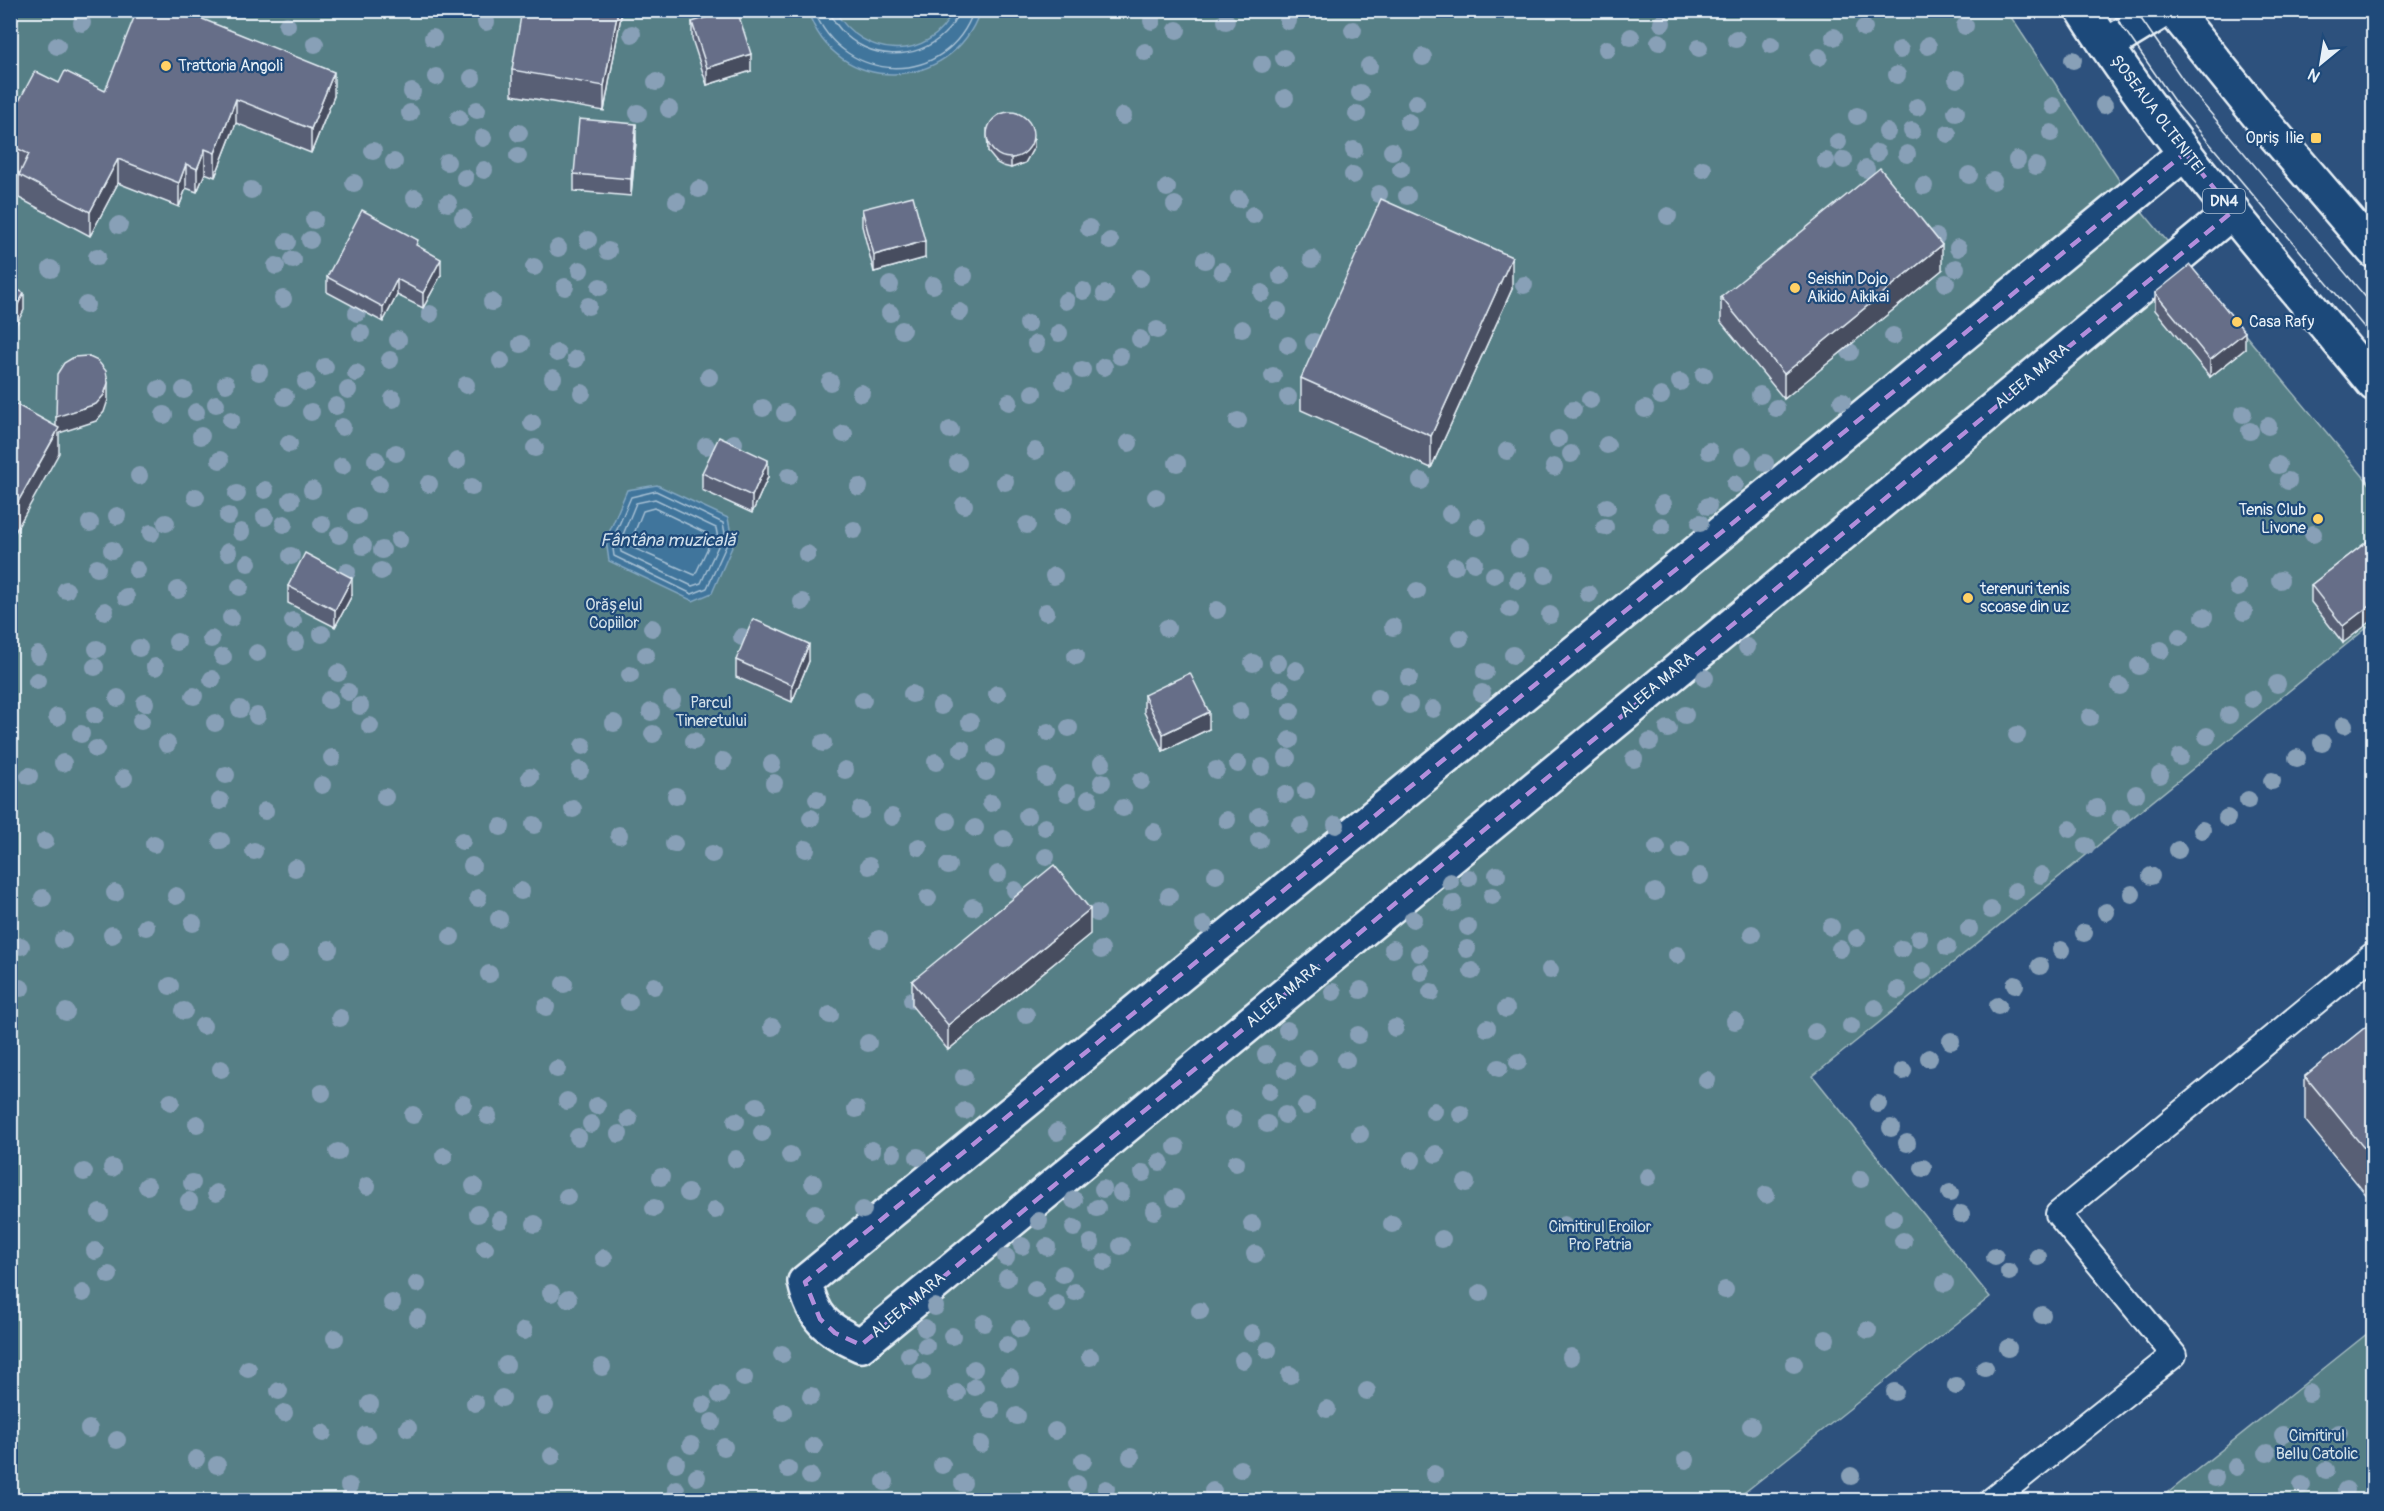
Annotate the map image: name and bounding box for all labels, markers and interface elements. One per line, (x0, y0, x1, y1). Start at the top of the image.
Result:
north arrow (2291, 33, 2351, 93)
street label: ȘOSEAUA OLTENIȚEI (2106, 51, 2210, 179)
place label: Trattoria Angoli (178, 56, 283, 76)
marker: Trattoria Angoli (159, 59, 173, 73)
text: N (2304, 64, 2324, 86)
place label: Opriș Ilie (2246, 128, 2304, 148)
marker: Opriș Ilie (2309, 131, 2323, 145)
road number: DN4 (2203, 189, 2245, 213)
place label: Seishin Dojo Aikido Aikikai (1807, 269, 1889, 307)
marker: Seishin Dojo Aikido Aikikai (1788, 281, 1802, 295)
place label: Casa Rafy (2249, 312, 2315, 332)
marker: Casa Rafy (2230, 315, 2244, 329)
street label: ALEEA MARA (1991, 339, 2073, 413)
place label: Tenis Club Livone (2238, 500, 2306, 538)
marker: Tenis Club Livone (2311, 512, 2325, 526)
water label: Fântâna muzicală (600, 529, 738, 552)
place label: terenuri tenis scoase din uz (1979, 579, 2070, 617)
marker: terenuri tenis scoase din uz (1961, 591, 1975, 605)
park label: Orășelul Copiilor (585, 595, 643, 633)
street label: ALEEA MARA (1616, 648, 1698, 722)
park label: Parcul Tineretului (676, 693, 747, 731)
street label: ALEEA MARA (1242, 958, 1324, 1032)
park label: Cimitirul Eroilor Pro Patria (1549, 1217, 1652, 1255)
street label: ALEEA MARA (867, 1268, 949, 1342)
park label: Cimitirul Bellu Catolic (2276, 1426, 2358, 1464)

